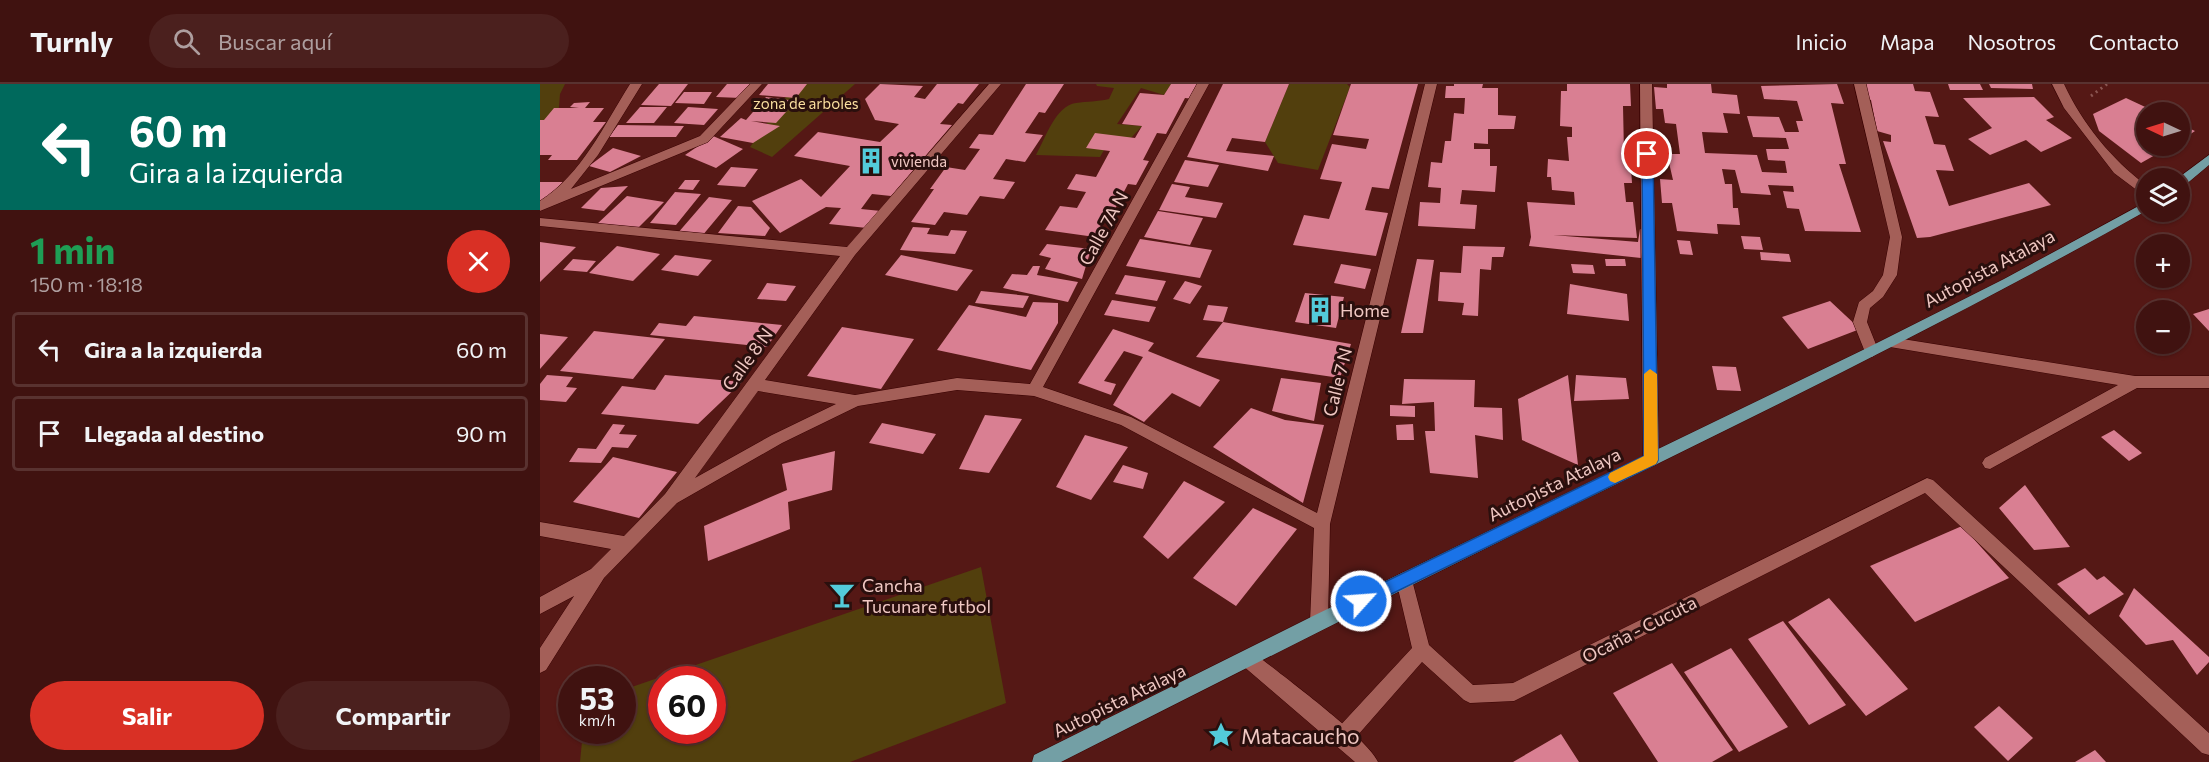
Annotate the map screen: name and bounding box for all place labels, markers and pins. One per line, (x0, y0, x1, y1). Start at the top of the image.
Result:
pin (1621, 128, 1672, 179)
building icon: vivienda (856, 146, 886, 176)
place label: vivienda (891, 152, 947, 170)
building icon: Home (1305, 295, 1335, 325)
place label: Home (1340, 299, 1389, 321)
place label: Cancha Tucunare futbol (862, 574, 991, 617)
bar icon: Cancha Tucunare futbol (827, 580, 857, 610)
place icon: Matacaucho (1206, 720, 1236, 750)
place label: Matacaucho (1241, 723, 1360, 748)

